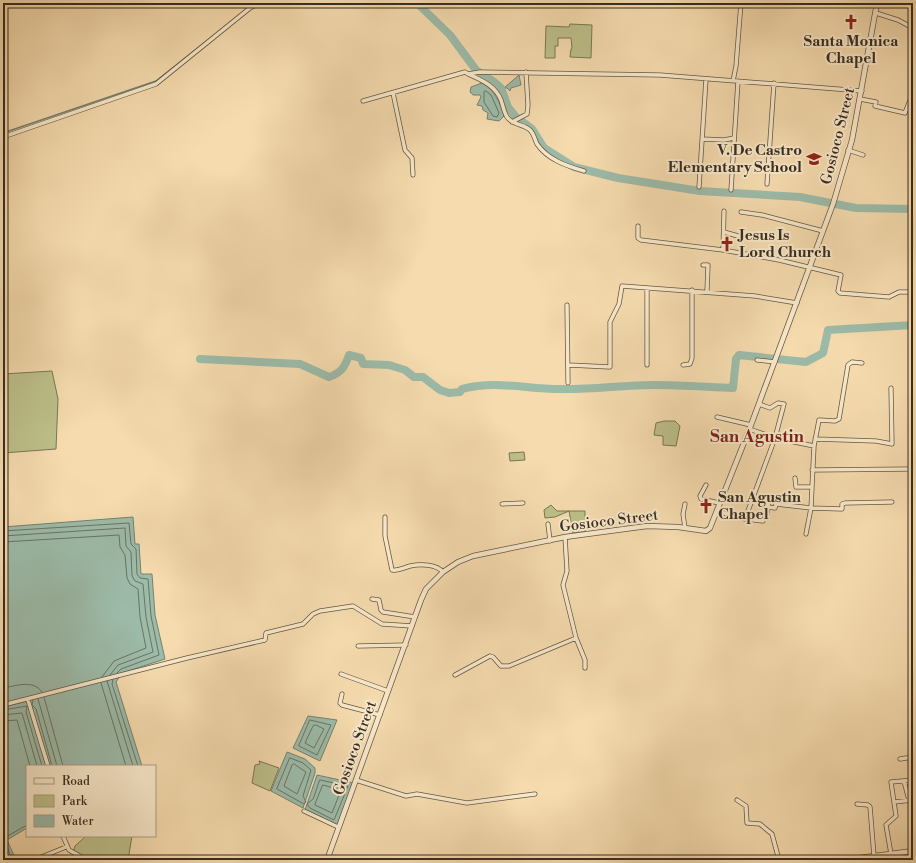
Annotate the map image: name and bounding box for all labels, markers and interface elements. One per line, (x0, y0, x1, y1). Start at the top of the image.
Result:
church icon: Santa Monica Chapel (842, 13, 860, 31)
place label: Santa Monica Chapel (804, 32, 899, 68)
street label: Gosioco Street (817, 85, 859, 186)
place label: V. De Castro Elementary School (668, 141, 802, 177)
school or university icon: V. De Castro Elementary School (805, 150, 823, 168)
place label: Jesus Is Lord Church (737, 226, 832, 262)
church icon: Jesus Is Lord Church (718, 235, 736, 253)
district label: San Agustin (710, 426, 805, 448)
place label: San Agustin Chapel (718, 488, 802, 524)
church icon: San Agustin Chapel (697, 497, 715, 515)
street label: Gosioco Street (559, 505, 660, 536)
street label: Gosioco Street (329, 697, 381, 798)
legend (26, 765, 156, 837)
text: Road (62, 774, 90, 789)
text: Park (62, 794, 88, 809)
text: Water (61, 814, 94, 829)

